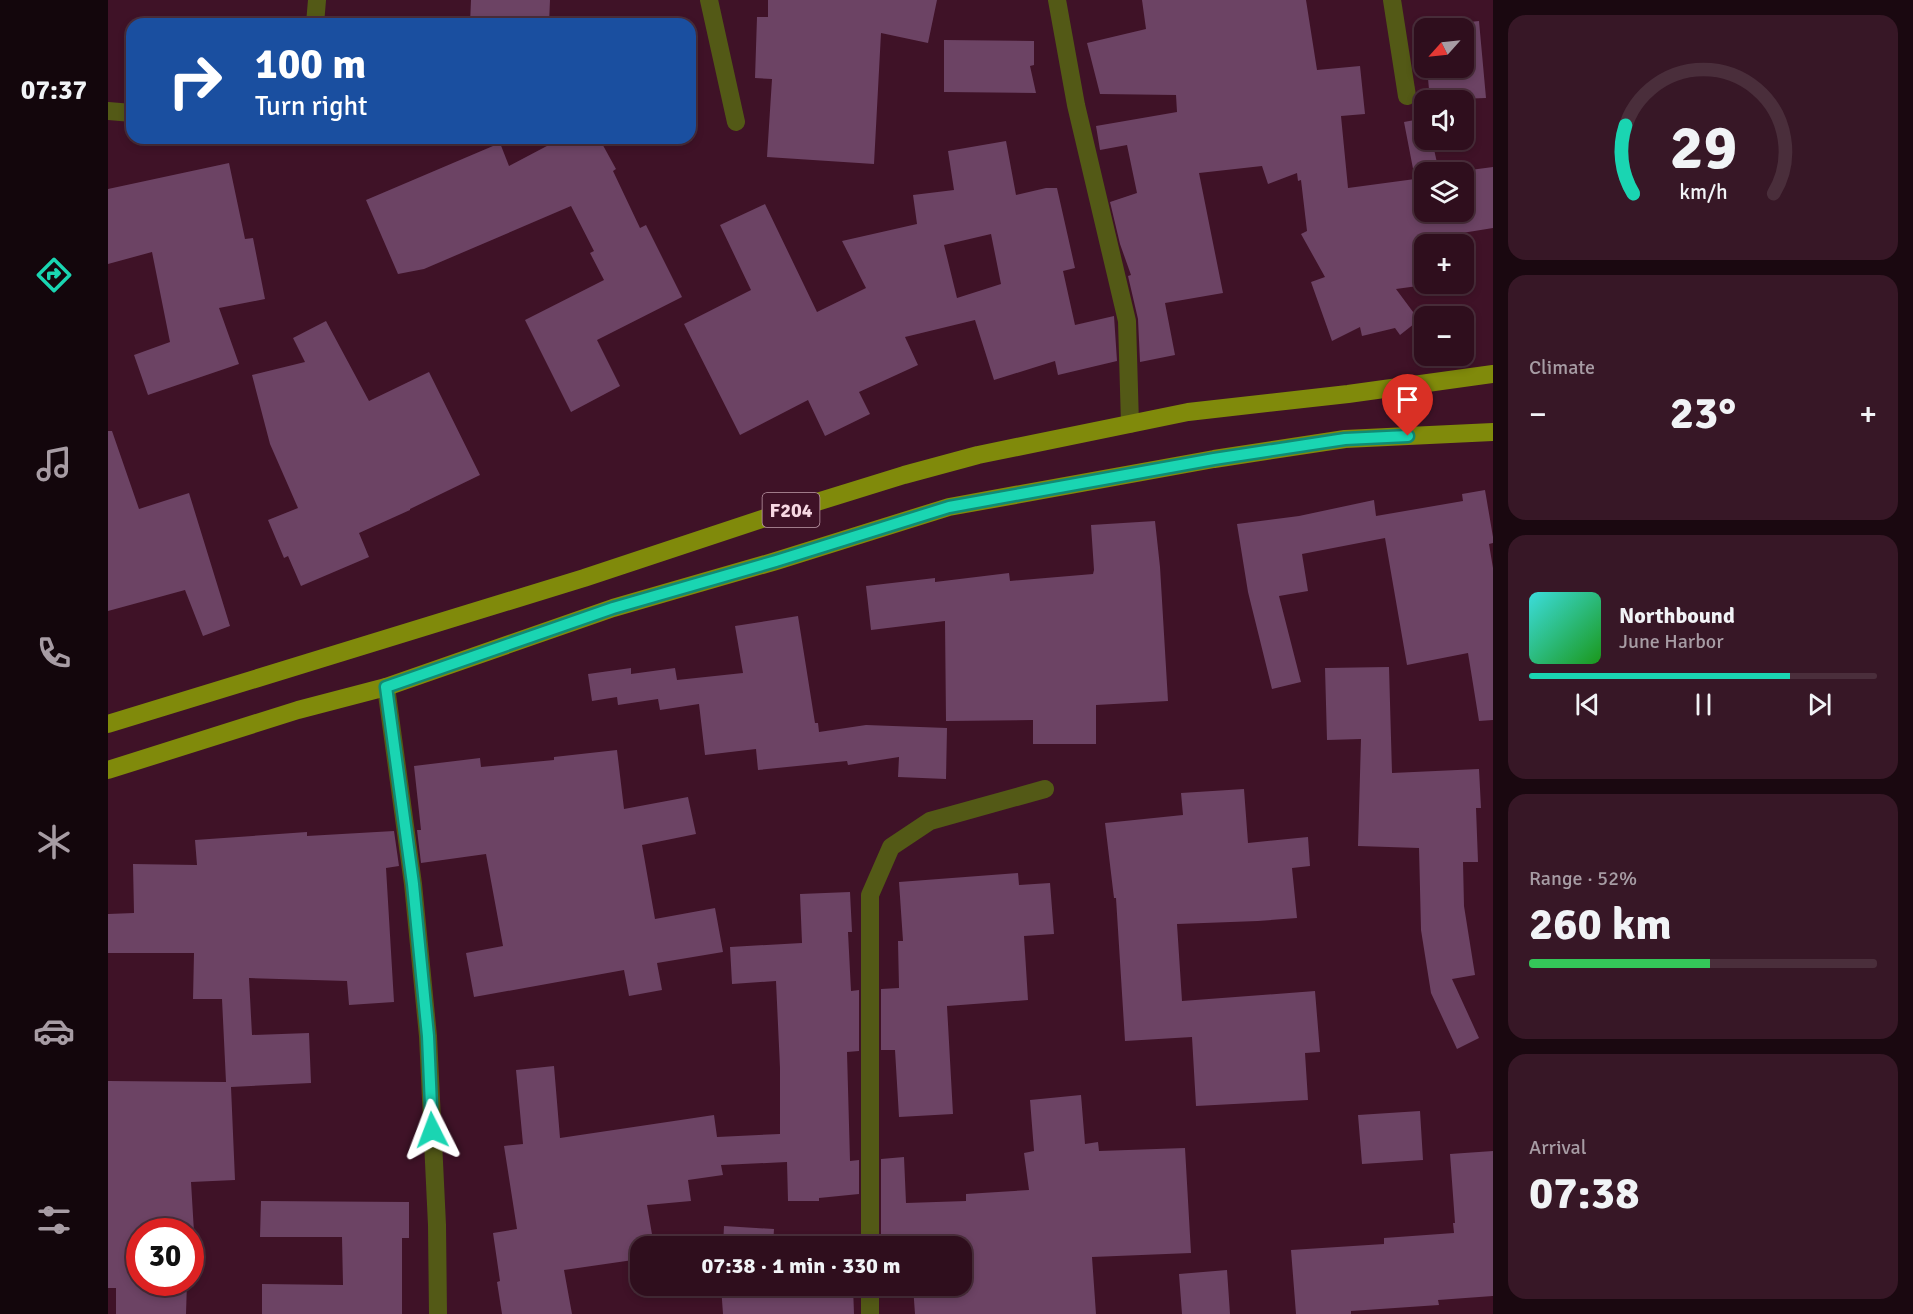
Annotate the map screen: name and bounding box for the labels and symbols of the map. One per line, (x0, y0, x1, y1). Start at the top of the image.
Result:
north arrow (1414, 18, 1474, 78)
pin (1382, 374, 1433, 436)
road number: F204 (762, 493, 820, 527)
position arrow (400, 1098, 464, 1162)
speed limit sign: 30 (126, 1218, 204, 1296)

